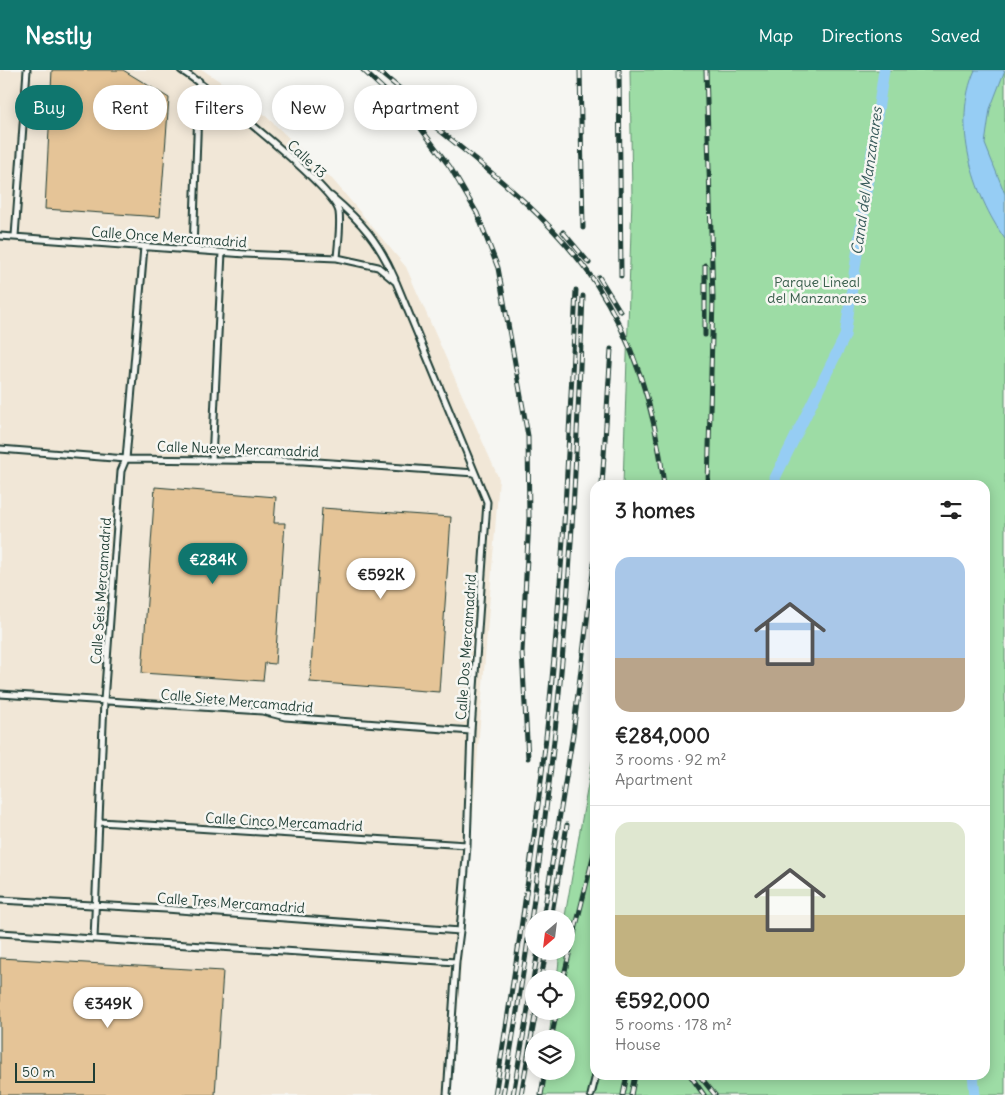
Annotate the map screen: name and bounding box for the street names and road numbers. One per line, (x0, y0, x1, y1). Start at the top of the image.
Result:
street label: Calle 13 (283, 136, 331, 182)
street label: Calle Once Mercamadrid (91, 223, 247, 251)
street label: Calle Nueve Mercamadrid (157, 437, 319, 461)
street label: Calle Seis Mercamadrid (87, 517, 115, 665)
street label: Calle Dos Mercamadrid (452, 573, 480, 721)
street label: Calle Siete Mercamadrid (160, 685, 314, 717)
street label: Calle Cinco Mercamadrid (205, 809, 363, 835)
street label: Calle Tres Mercamadrid (157, 889, 305, 917)

